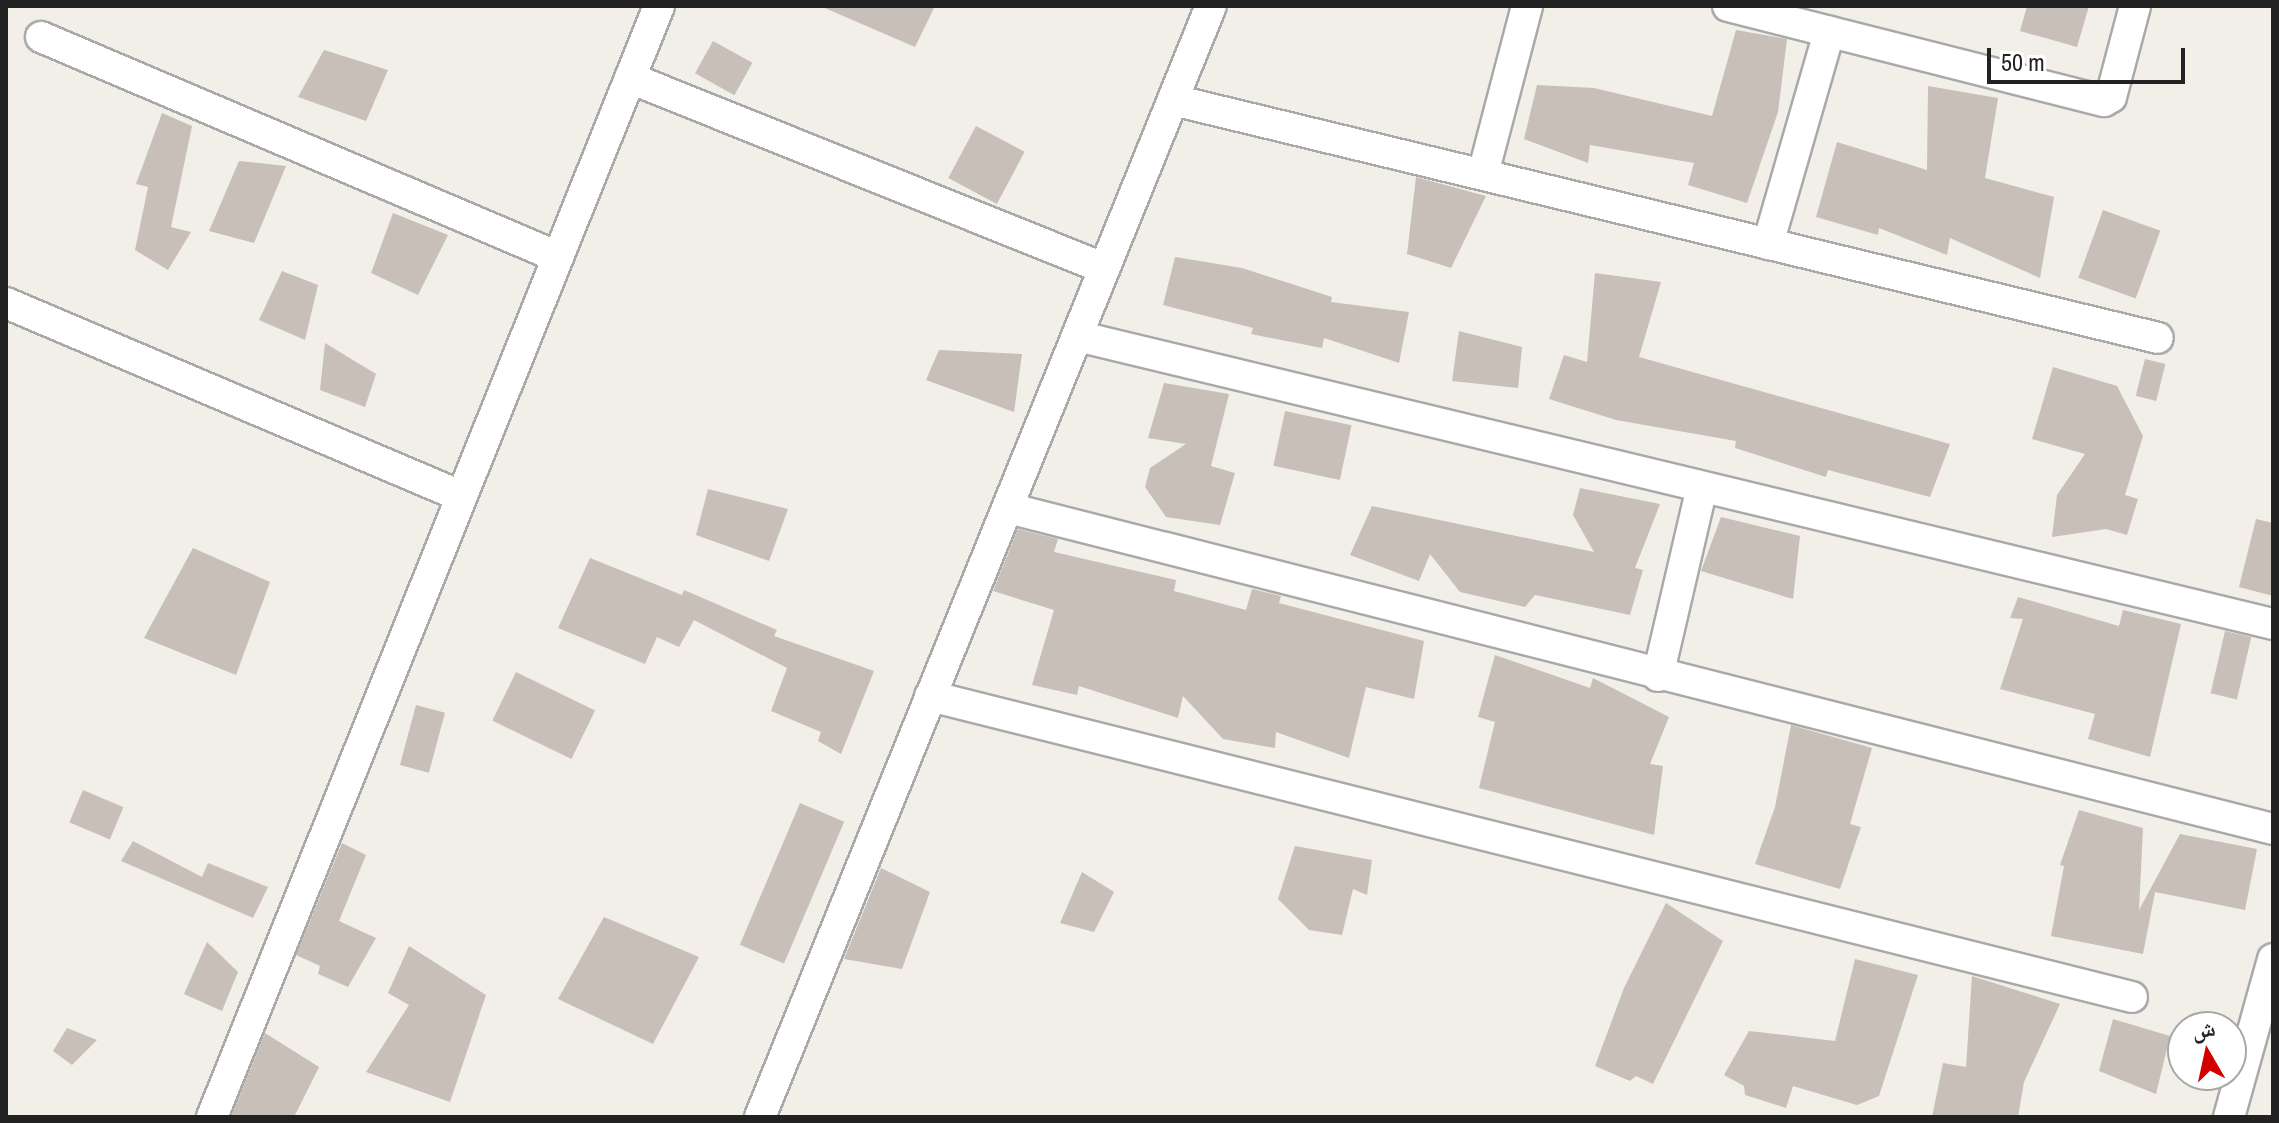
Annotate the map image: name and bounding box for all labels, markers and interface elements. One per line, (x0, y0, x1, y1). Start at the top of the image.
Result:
scale bar (1991, 32, 2189, 82)
text: 50 m (2001, 46, 2045, 78)
north arrow (2167, 1011, 2247, 1091)
text: ش (2190, 1013, 2217, 1046)

